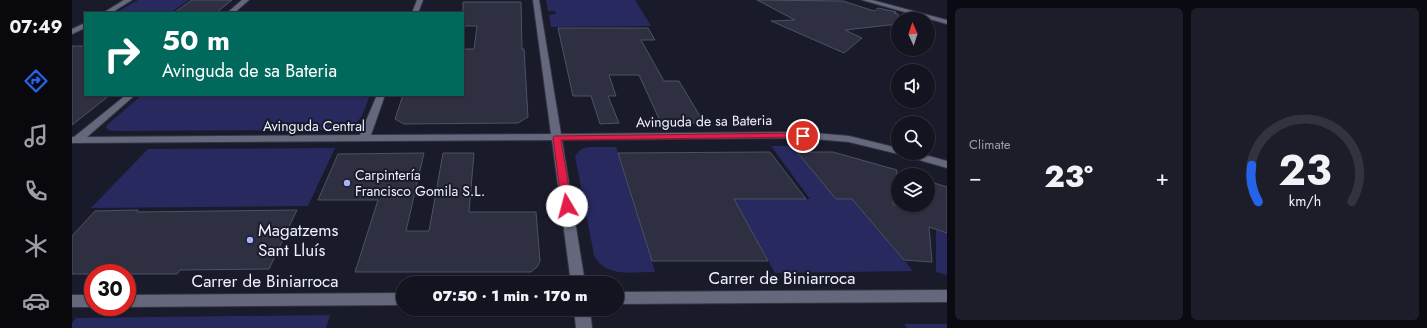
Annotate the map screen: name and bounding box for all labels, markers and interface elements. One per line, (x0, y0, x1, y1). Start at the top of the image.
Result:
north arrow (891, 12, 935, 56)
map controls (891, 12, 935, 212)
text: 07:49 (9, 14, 63, 40)
text: 50 m (162, 20, 230, 61)
icon: right (96, 28, 148, 80)
text: Avinguda de sa Bateria (162, 58, 337, 84)
button: sound (891, 64, 935, 108)
icon: directions (22, 67, 50, 95)
street label: Avinguda de sa Bateria (636, 110, 772, 132)
street label: Avinguda Central (263, 116, 365, 136)
button: search (891, 116, 935, 160)
pin (786, 119, 820, 153)
icon: music (22, 122, 50, 150)
icon: arrive (792, 125, 814, 147)
text: Climate (969, 135, 1010, 154)
text: 23 (1278, 140, 1332, 201)
text: 23° (1044, 155, 1093, 198)
text: − (969, 161, 982, 193)
text: + (1155, 161, 1169, 193)
place label: Carpintería Francisco Gomila S.L. (355, 165, 485, 201)
button: layers (891, 168, 935, 212)
icon: phone (22, 177, 50, 205)
marker: Carpintería Francisco Gomila S.L. (342, 178, 352, 188)
position arrow (546, 185, 588, 227)
text: km/h (1289, 191, 1321, 211)
place label: Magatzems Sant Lluís (258, 218, 338, 262)
icon: climate (22, 232, 50, 260)
marker: Magatzems Sant Lluís (245, 235, 255, 245)
speed limit sign: 30 (84, 264, 136, 316)
street label: Carrer de Biniarroca (709, 266, 855, 290)
street label: Carrer de Biniarroca (192, 269, 338, 293)
text: 07:50 · 1 min · 170 m (432, 285, 588, 307)
icon: car (22, 287, 50, 315)

